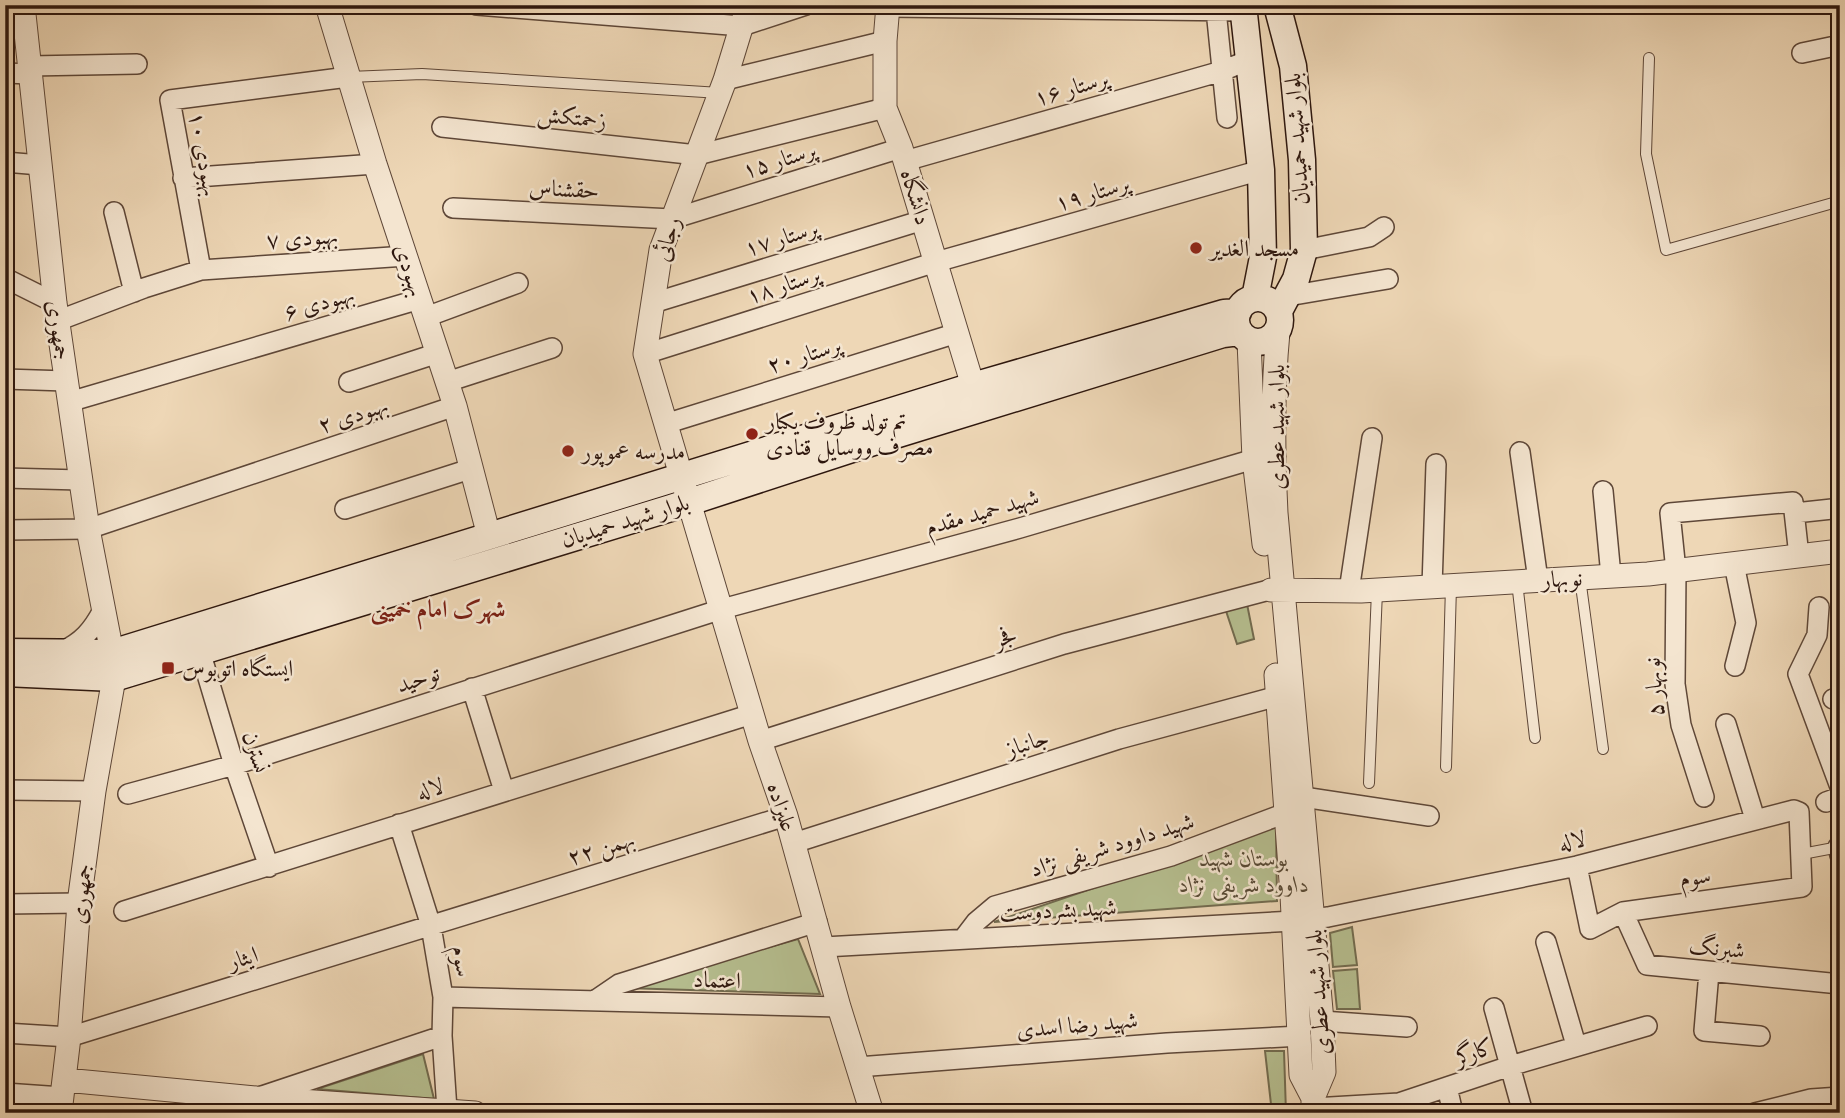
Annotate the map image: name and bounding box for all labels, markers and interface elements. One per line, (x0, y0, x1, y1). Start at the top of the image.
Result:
street label: پرستار ۱۶ (1031, 64, 1113, 112)
street label: بلوار شهید حمیدیان (1279, 72, 1316, 206)
street label: زحمتکش (536, 100, 608, 136)
street label: بهبودی ۱۰ (182, 110, 225, 199)
street label: پرستار ۱۵ (739, 135, 821, 185)
street label: دانشگاه (895, 166, 938, 228)
street label: پرستار ۱۹ (1052, 169, 1134, 217)
street label: حقشناس (528, 174, 600, 204)
street label: پرستار ۱۷ (741, 213, 823, 263)
street label: رجائی (648, 214, 686, 264)
street label: بهبودی ۷ (265, 222, 339, 255)
place label: مسجد الغدیر (1208, 235, 1299, 262)
street label: بهبودی (388, 240, 431, 300)
marker: مسجد الغدیر (1188, 240, 1204, 256)
street label: پرستار ۱۸ (743, 260, 825, 311)
street label: بهبودی ۶ (281, 280, 358, 327)
street label: جمهوری (40, 298, 77, 362)
street label: پرستار ۲۰ (764, 330, 846, 380)
street label: بلوار شهید عطری (1263, 364, 1291, 490)
street label: بهبودی ۲ (315, 391, 392, 440)
place label: تم تولد ظروف یکبار مصرف ووسایل قنادی (764, 408, 933, 464)
marker: تم تولد ظروف یکبار مصرف ووسایل قنادی (744, 426, 760, 442)
place label: مدرسه عموپور (580, 438, 685, 468)
marker: مدرسه عموپور (560, 443, 576, 459)
street label: شهید حمید مقدم (922, 483, 1044, 547)
street label: بلوار شهید حمیدیان (558, 489, 693, 554)
street label: نوبهار (1539, 564, 1583, 595)
district label: شهرک امام خمینی (371, 595, 505, 630)
street label: فجر (988, 621, 1020, 655)
place label: ایستگاه اتوبوس (182, 654, 293, 683)
street label: نوبهار ۵ (1638, 656, 1671, 718)
street label: توحید (393, 659, 444, 700)
marker: ایستگاه اتوبوس (160, 660, 176, 676)
street label: جانباز (1000, 723, 1052, 763)
street label: نسترن (237, 728, 275, 776)
street label: لاله (413, 772, 447, 806)
street label: علیزاده (761, 779, 803, 835)
street label: شهید داوود شریفی نژاد (1027, 807, 1198, 886)
street label: ۲۲ بهمن (564, 825, 638, 873)
street label: لاله (1556, 825, 1588, 857)
park label: بوستان شهید داوود شریفی نژاد (1179, 845, 1309, 901)
street label: سوم (1678, 861, 1713, 898)
street label: جمهوری (64, 863, 99, 926)
street label: شهید بشردوست (999, 893, 1117, 929)
street label: بلوار شهید عطری (1300, 928, 1337, 1056)
street label: شبرنگ (1688, 931, 1746, 964)
street label: ایثار (223, 941, 262, 977)
street label: سوم (440, 943, 478, 980)
street label: اعتماد (693, 966, 741, 994)
street label: شهید رضا اسدی (1015, 1006, 1139, 1045)
street label: کارگر (1448, 1031, 1497, 1072)

